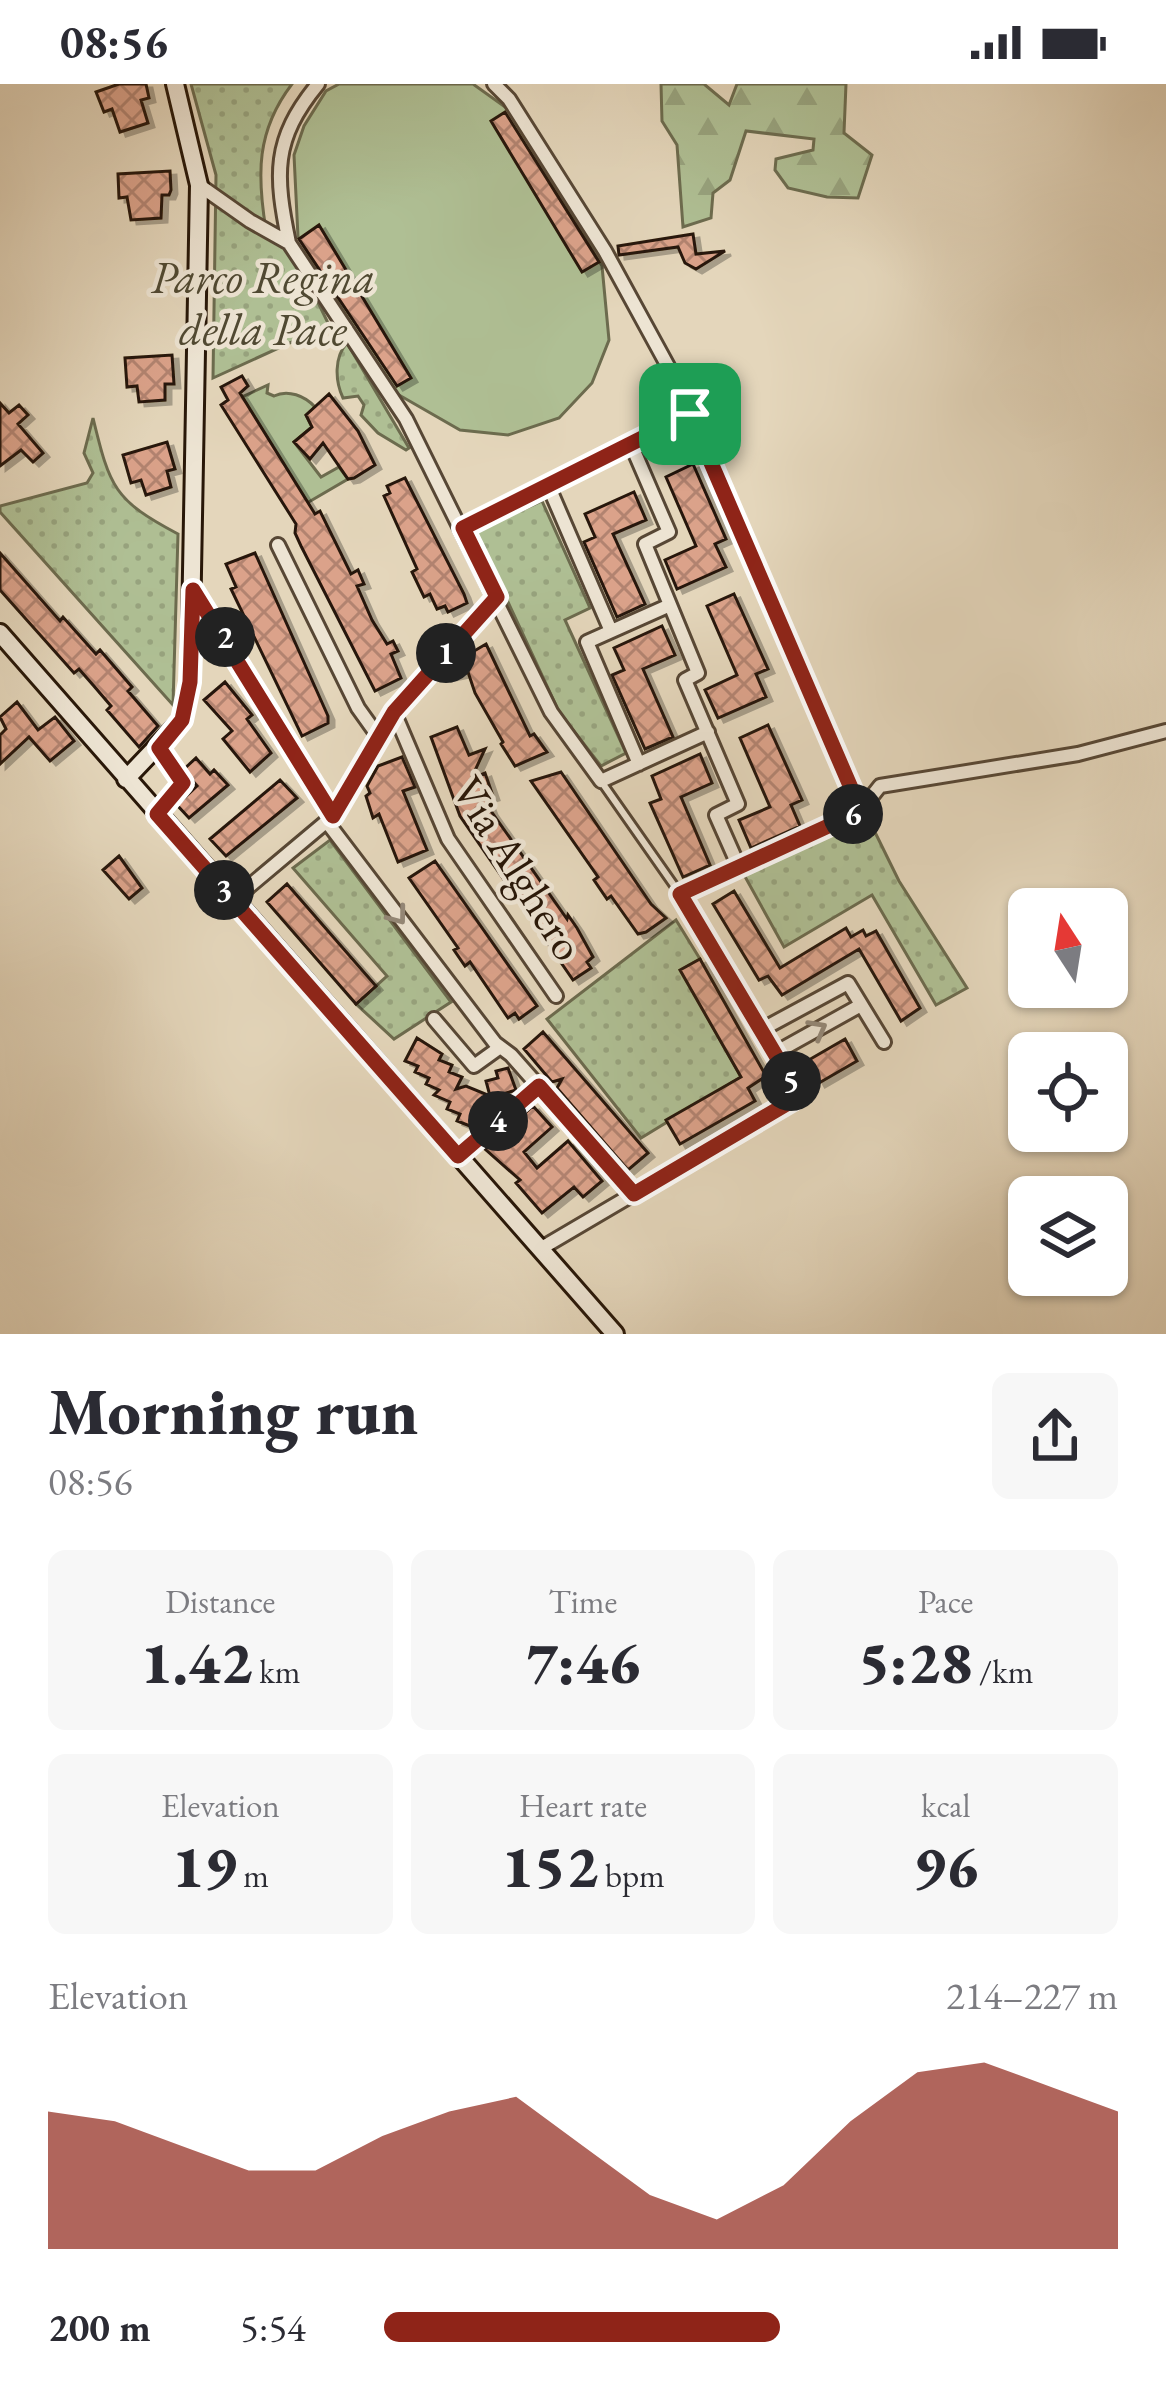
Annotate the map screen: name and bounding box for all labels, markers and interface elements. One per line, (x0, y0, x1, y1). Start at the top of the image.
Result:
text: 08:56 (60, 13, 168, 71)
park label: Parco Regina della Pace (151, 248, 375, 358)
pin (639, 363, 741, 465)
icon: arrive (657, 381, 723, 447)
pin: 2 (195, 607, 255, 667)
text: 2 (216, 615, 234, 658)
pin: 1 (416, 623, 476, 683)
text: 1 (437, 631, 455, 674)
street label: Via Alghero (440, 765, 598, 971)
pin: 6 (823, 784, 883, 844)
text: 6 (844, 792, 862, 835)
pin: 3 (194, 860, 254, 920)
text: 3 (215, 868, 233, 911)
north arrow (1008, 888, 1128, 1008)
map controls (1008, 888, 1128, 1296)
one-way arrow (383, 902, 405, 924)
one-way arrow (805, 1020, 827, 1043)
button: locate (1008, 1032, 1128, 1152)
pin: 5 (761, 1051, 821, 1111)
text: 5 (782, 1059, 800, 1102)
pin: 4 (468, 1091, 528, 1151)
text: 4 (489, 1099, 507, 1142)
button: layers (1008, 1176, 1128, 1296)
text: Morning run (48, 1368, 418, 1454)
button: share (992, 1373, 1118, 1499)
text: 08:56 (48, 1456, 133, 1507)
text: Distance (165, 1580, 275, 1623)
text: Time (549, 1580, 617, 1623)
text: Pace (918, 1580, 973, 1623)
text: 1.42 (140, 1623, 253, 1701)
text: 7:46 (526, 1623, 640, 1701)
text: 5:28 (858, 1623, 972, 1701)
text: km (253, 1650, 300, 1693)
text: /km (972, 1650, 1033, 1693)
text: Elevation (161, 1784, 280, 1827)
text: Heart rate (519, 1784, 647, 1827)
text: kcal (921, 1784, 970, 1827)
text: 19 (172, 1827, 237, 1905)
text: 152 (501, 1827, 598, 1905)
text: 96 (913, 1827, 978, 1905)
text: m (237, 1854, 269, 1897)
text: bpm (598, 1854, 665, 1897)
text: Elevation (48, 1970, 188, 2021)
text: 214–227 m (946, 1970, 1118, 2021)
text: 200 m (48, 2302, 151, 2353)
text: 5:54 (240, 2302, 306, 2353)

